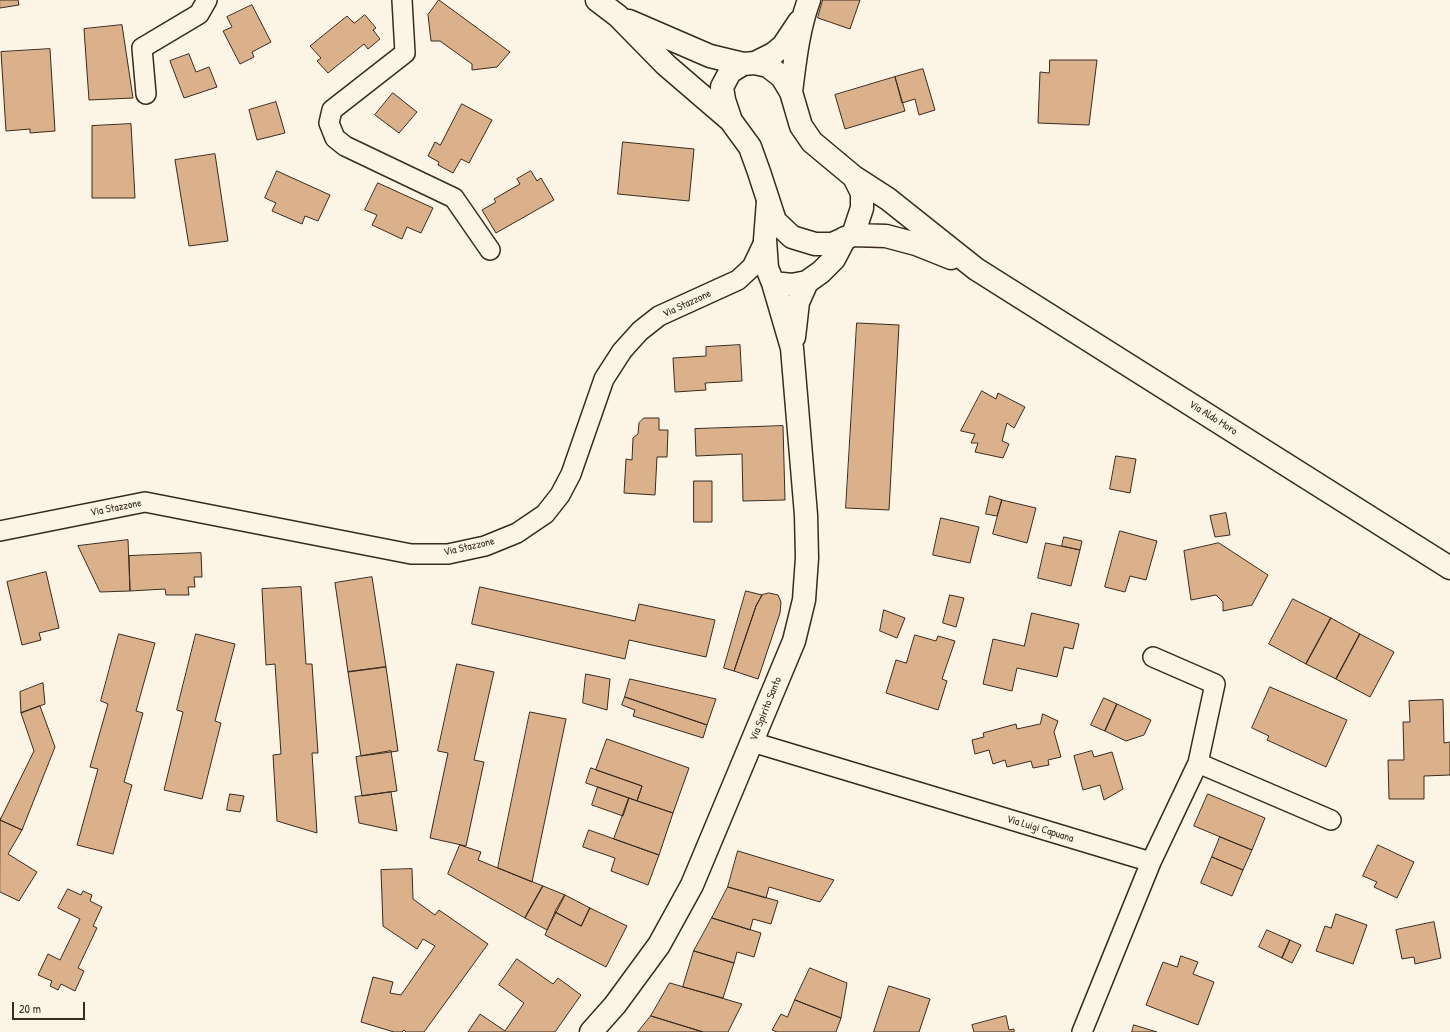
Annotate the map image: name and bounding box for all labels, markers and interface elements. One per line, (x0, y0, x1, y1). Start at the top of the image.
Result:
street label: Via Stazzone (661, 287, 713, 321)
street label: Via Aldo Moro (1186, 398, 1240, 438)
street label: Via Stazzone (89, 497, 143, 519)
street label: Via Stazzone (442, 535, 496, 559)
street label: Via Spirito Santo (747, 675, 785, 743)
street label: Via Luigi Capuana (1005, 813, 1075, 845)
scale bar (14, 994, 87, 1020)
text: 20 m (19, 1000, 41, 1017)

